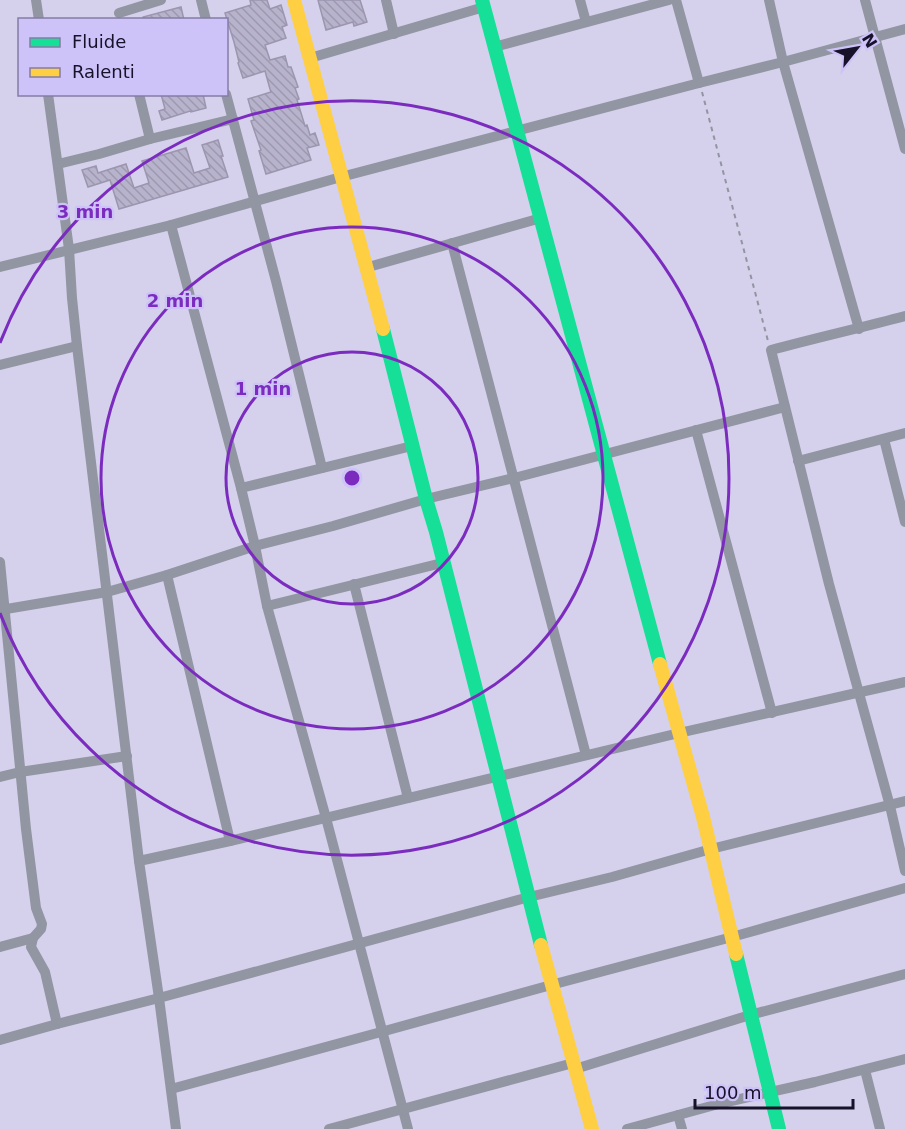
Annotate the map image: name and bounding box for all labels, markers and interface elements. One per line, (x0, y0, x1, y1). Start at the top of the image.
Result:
legend (18, 18, 228, 96)
north arrow (827, 18, 887, 78)
text: N (858, 30, 881, 51)
text: Fluide (72, 31, 126, 52)
text: Ralenti (72, 61, 135, 82)
text: 3 min (57, 201, 113, 222)
text: 2 min (147, 290, 203, 311)
text: 1 min (235, 378, 291, 399)
centre of rings (342, 468, 362, 488)
scale bar (695, 1072, 852, 1110)
text: 100 m (704, 1082, 762, 1103)

